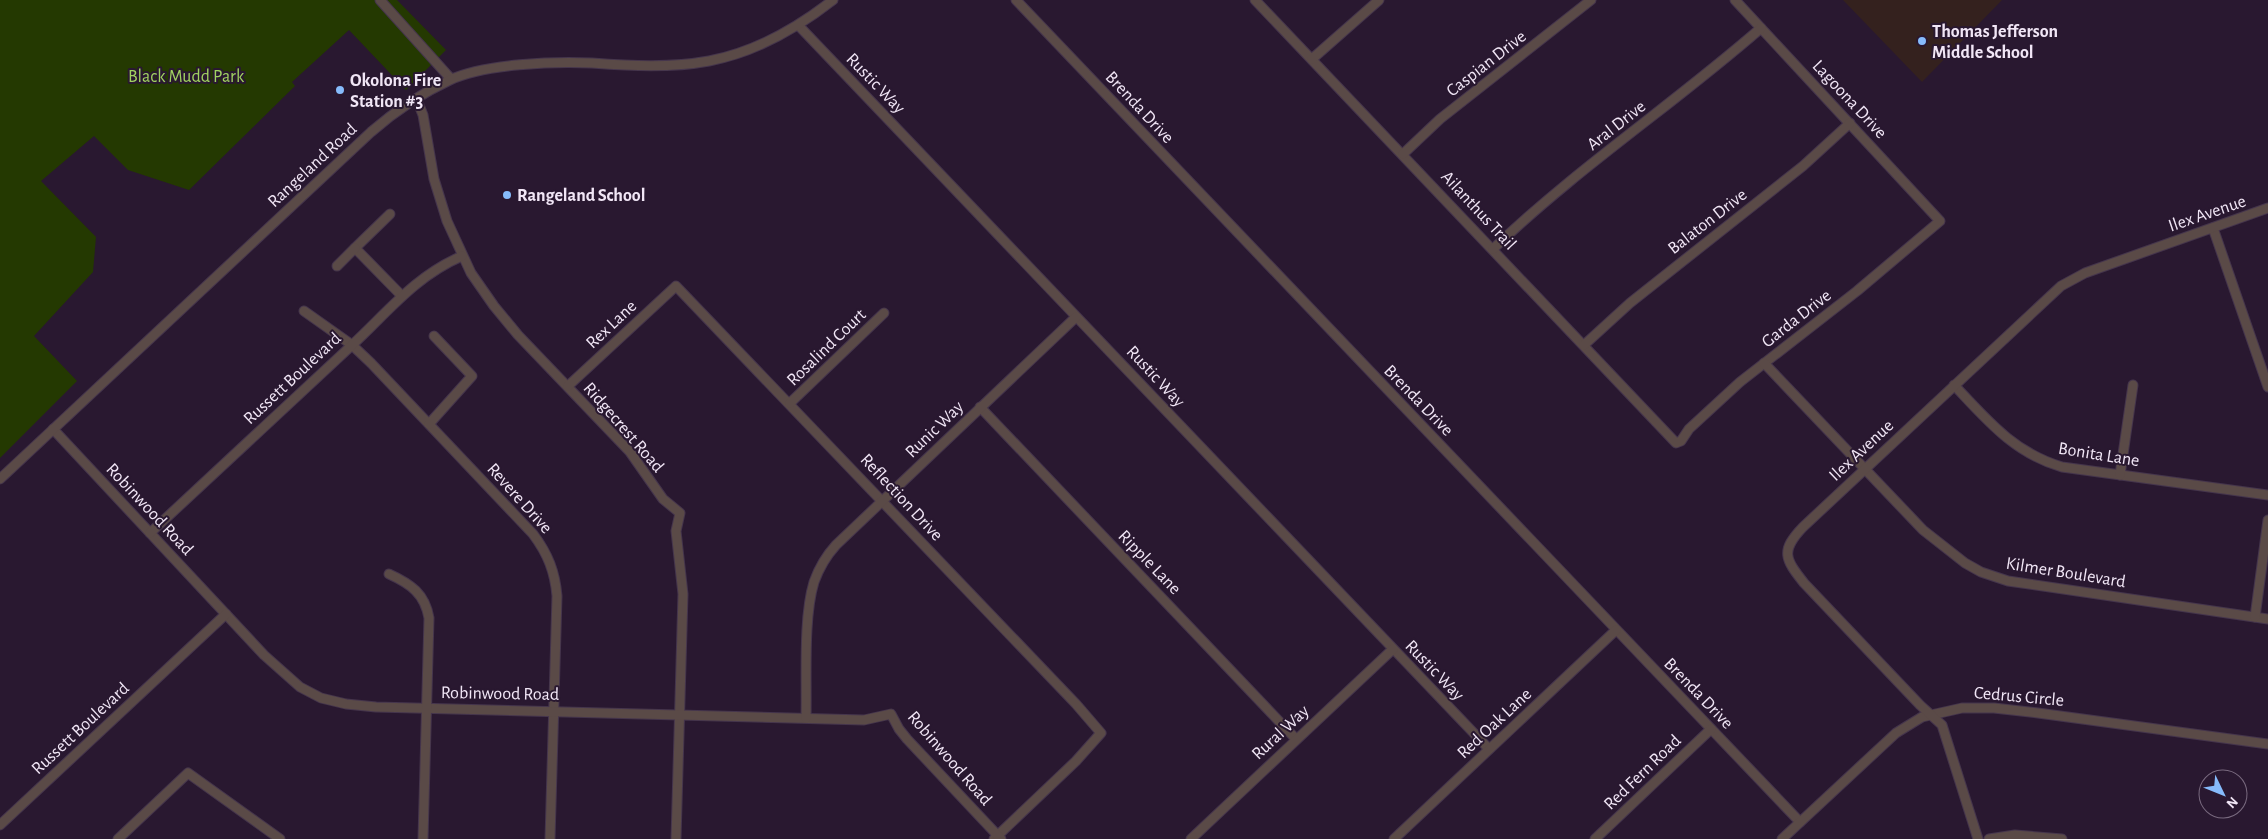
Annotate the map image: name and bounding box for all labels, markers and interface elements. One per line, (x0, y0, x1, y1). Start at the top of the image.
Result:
place label: Thomas Jefferson Middle School (1932, 23, 2058, 62)
street label: Caspian Drive (1443, 27, 1530, 100)
marker: Thomas Jefferson Middle School (1916, 35, 1928, 47)
street label: Rustic Way (842, 50, 908, 118)
street label: Lagoona Drive (1809, 57, 1890, 142)
park label: Black Mudd Park (128, 68, 245, 86)
street label: Brenda Drive (1102, 68, 1177, 147)
place label: Okolona Fire Station #3 (350, 72, 441, 111)
marker: Okolona Fire Station #3 (334, 84, 346, 96)
street label: Aral Drive (1584, 97, 1649, 154)
street label: Rangeland Road (265, 120, 361, 211)
street label: Ailanthus Trail (1437, 168, 1519, 254)
street label: Balaton Drive (1665, 186, 1750, 258)
place label: Rangeland School (517, 187, 645, 205)
marker: Rangeland School (501, 189, 513, 201)
street label: Ilex Avenue (2166, 192, 2248, 236)
street label: Garda Drive (1759, 286, 1835, 351)
street label: Rex Lane (583, 297, 640, 352)
street label: Rosalind Court (784, 306, 870, 390)
street label: Russett Boulevard (241, 329, 345, 428)
street label: Rustic Way (1123, 343, 1188, 411)
street label: Brenda Drive (1380, 362, 1456, 440)
street label: Ridgecrest Road (579, 379, 667, 476)
street label: Runic Way (902, 398, 967, 462)
street label: Ilex Avenue (1826, 417, 1897, 485)
street label: Bonita Lane (2057, 440, 2141, 470)
street label: Reflection Drive (857, 451, 946, 545)
street label: Robinwood Road (102, 460, 196, 559)
street label: Revere Drive (483, 460, 555, 537)
street label: Ripple Lane (1114, 527, 1184, 598)
street label: Kilmer Boulevard (2005, 555, 2127, 591)
street label: Rustic Way (1401, 637, 1467, 705)
street label: Brenda Drive (1660, 655, 1736, 733)
street label: Russett Boulevard (29, 679, 133, 778)
street label: Robinwood Road (441, 684, 559, 704)
street label: Cedrus Circle (1973, 684, 2065, 710)
street label: Red Oak Lane (1454, 685, 1535, 762)
street label: Rural Way (1249, 702, 1313, 763)
street label: Robinwood Road (904, 708, 995, 809)
street label: Red Fern Road (1601, 732, 1685, 814)
north arrow (2198, 769, 2248, 819)
text: N (2223, 794, 2240, 811)

